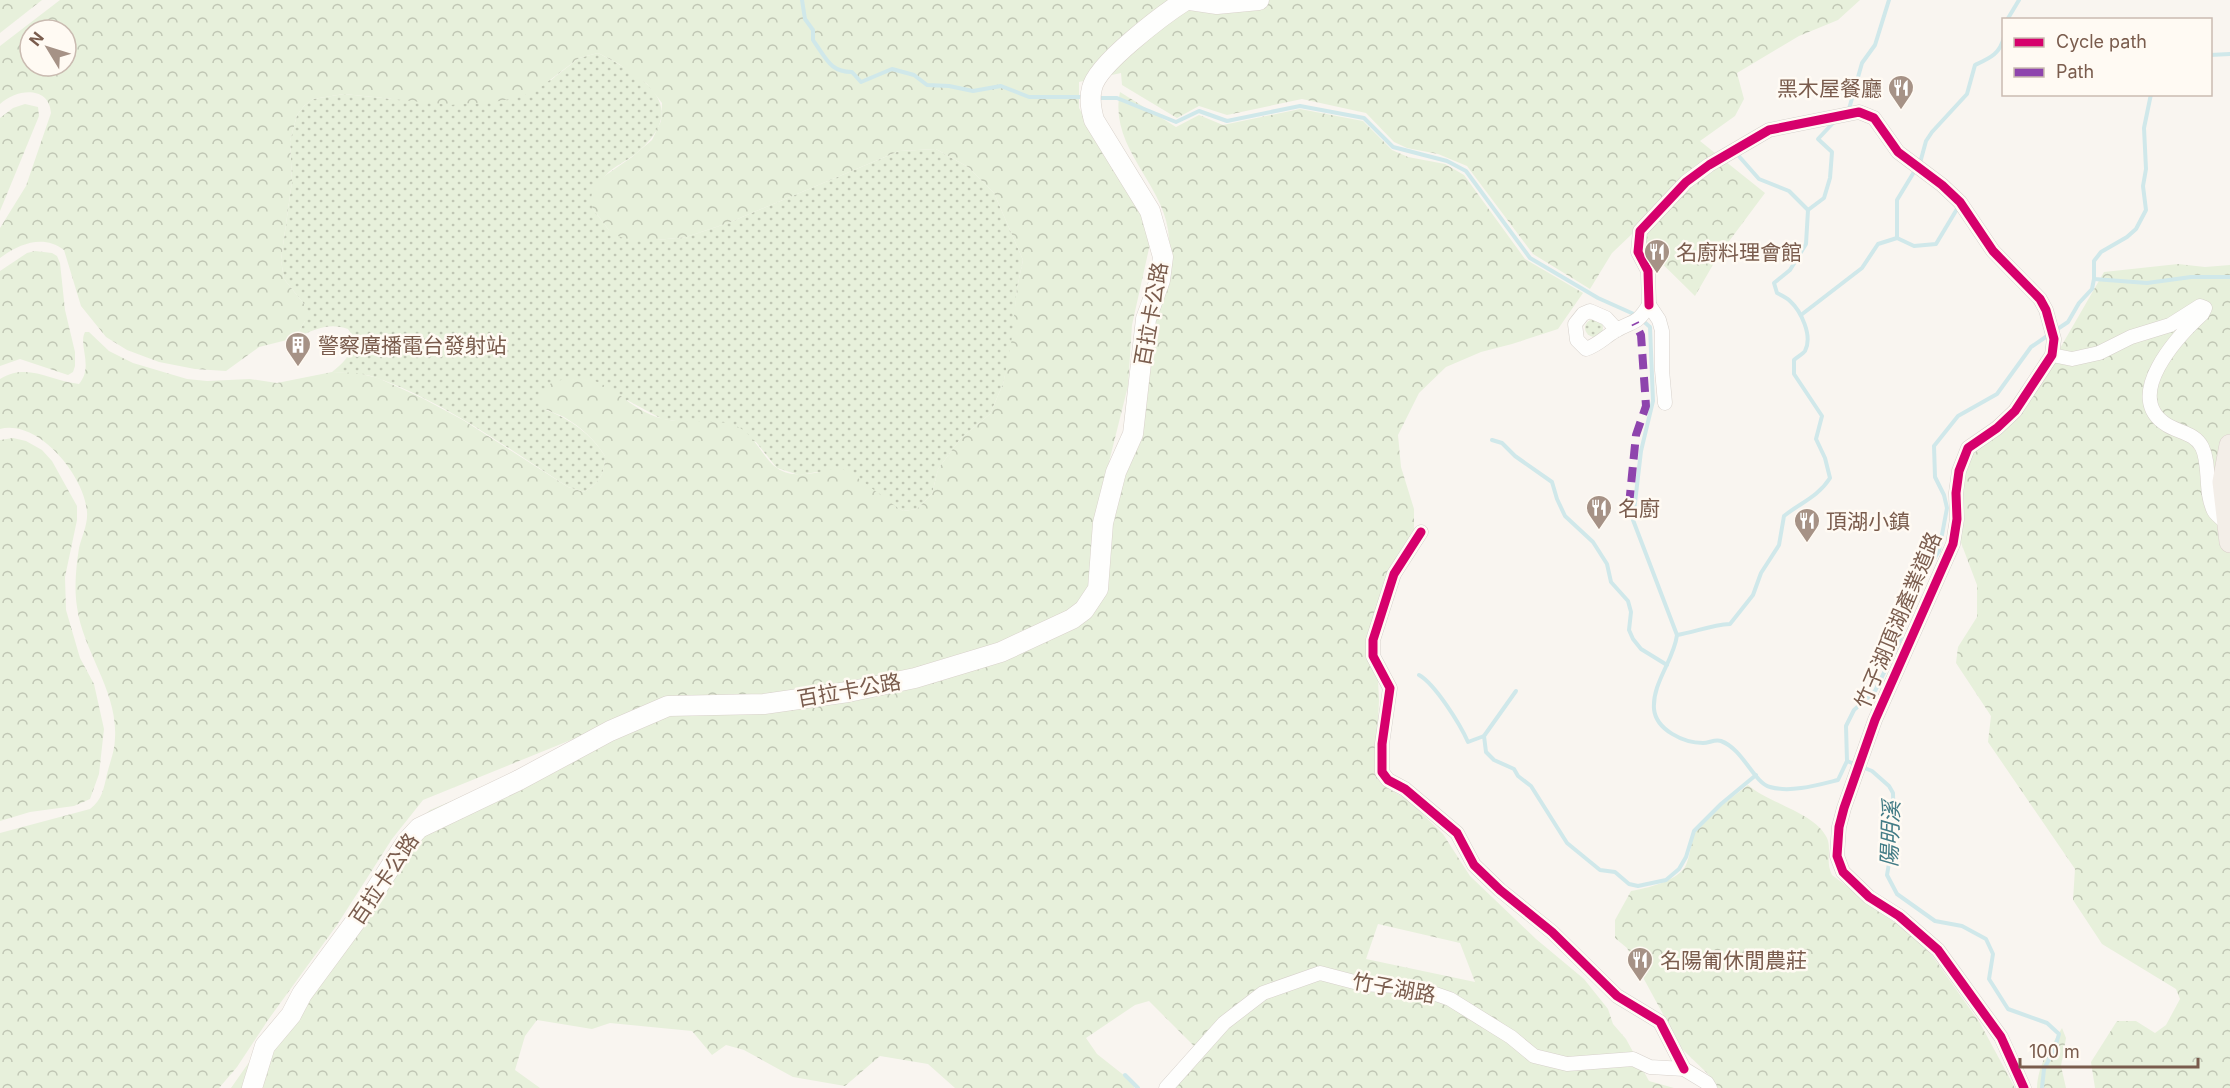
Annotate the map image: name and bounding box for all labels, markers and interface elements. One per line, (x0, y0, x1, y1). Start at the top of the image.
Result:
north arrow (18, 18, 78, 78)
legend (2002, 18, 2212, 96)
text: N (25, 28, 48, 50)
text: Cycle path (2056, 31, 2147, 52)
text: Path (2056, 61, 2094, 82)
restaurant icon: 黑木屋餐廳 (1886, 73, 1916, 111)
place label: 黑木屋餐廳 (1777, 76, 1882, 101)
restaurant icon: 名廚料理會館 (1642, 237, 1672, 275)
place label: 名廚料理會館 (1676, 240, 1802, 265)
street label: 百拉卡公路 (1130, 260, 1172, 368)
building icon: 警察廣播電台發射站 (283, 330, 313, 368)
place label: 警察廣播電台發射站 (318, 333, 507, 358)
restaurant icon: 名廚 (1584, 493, 1614, 531)
place label: 名廚 (1618, 496, 1660, 521)
restaurant icon: 頂湖小鎮 (1792, 506, 1822, 544)
place label: 頂湖小鎮 (1826, 509, 1910, 534)
street label: 竹子湖頂湖產業道路 (1850, 528, 1946, 712)
street label: 百拉卡公路 (795, 669, 903, 711)
water label: 陽明溪 (1876, 798, 1904, 867)
street label: 百拉卡公路 (344, 828, 424, 930)
restaurant icon: 名陽匍休閒農莊 (1625, 945, 1655, 983)
place label: 名陽匍休閒農莊 (1660, 948, 1807, 973)
street label: 竹子湖路 (1350, 968, 1438, 1008)
scale bar (2020, 1031, 2198, 1069)
text: 100 m (2029, 1041, 2080, 1062)

